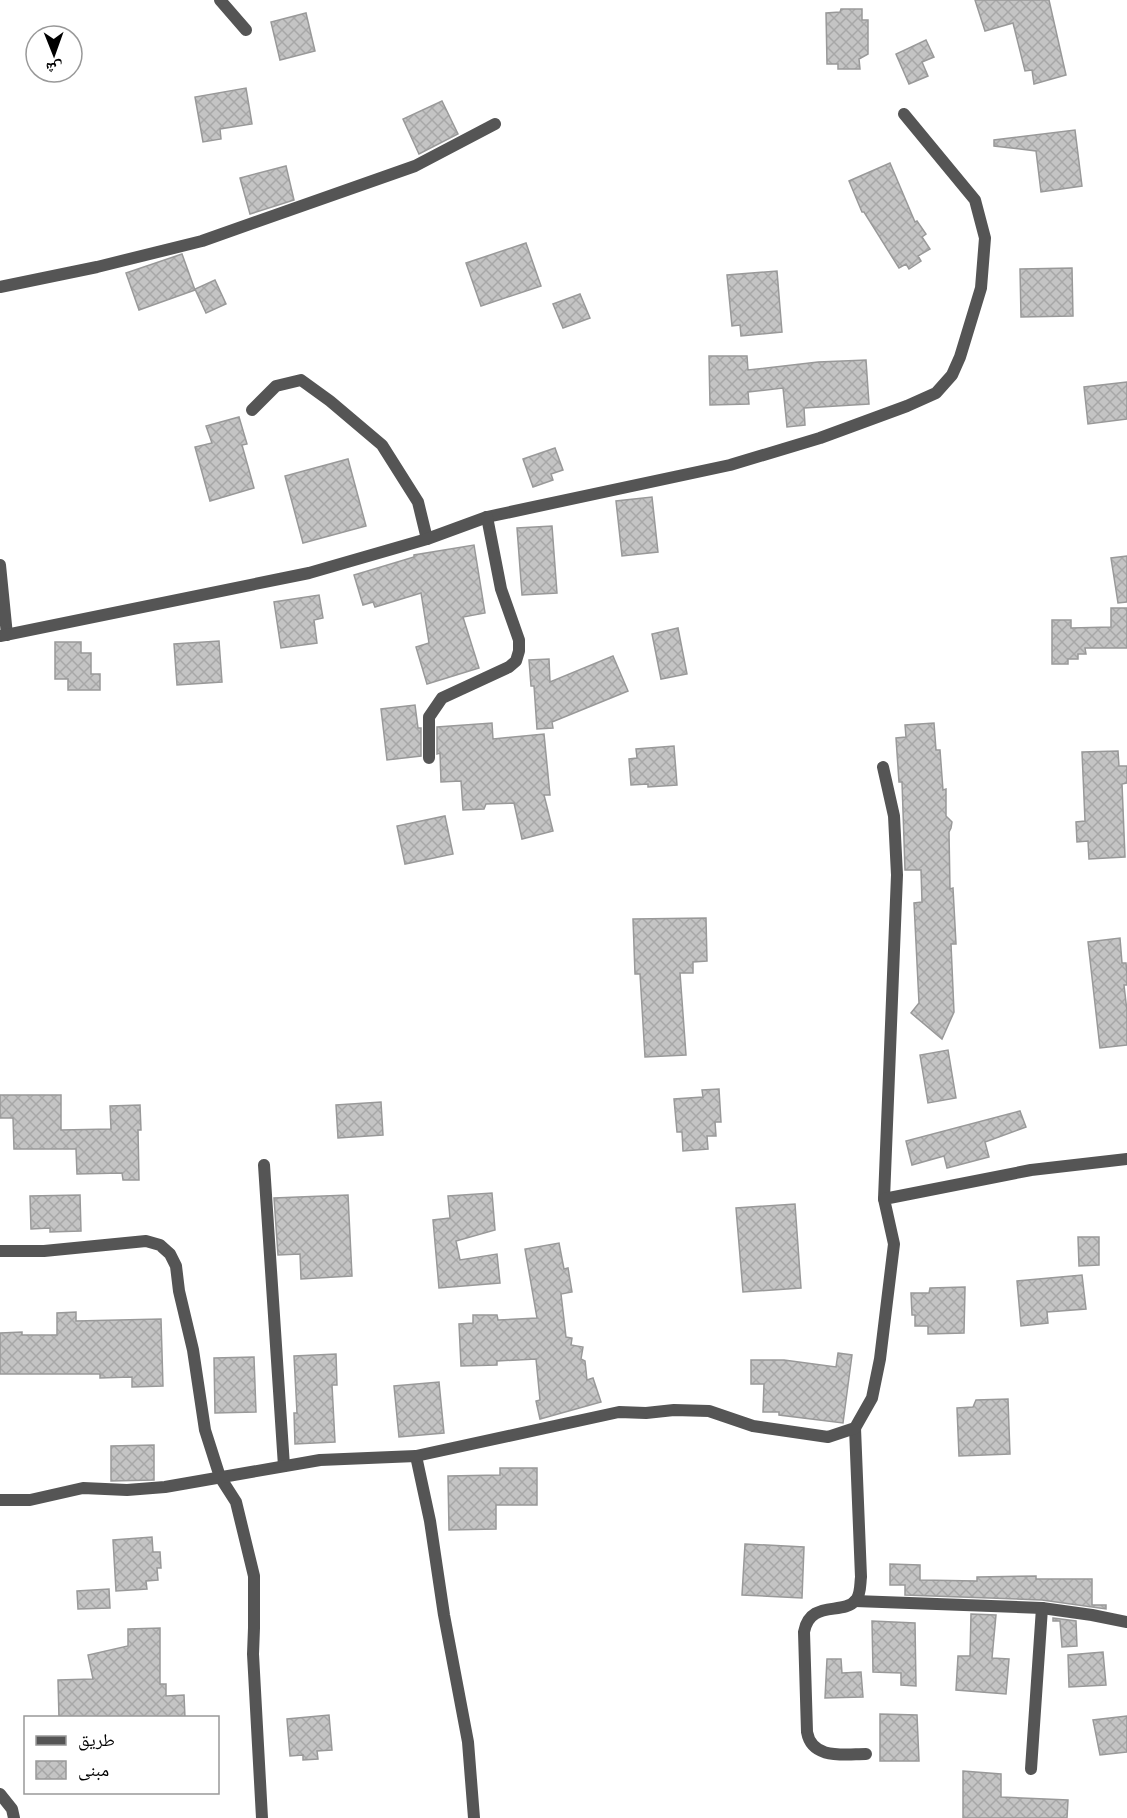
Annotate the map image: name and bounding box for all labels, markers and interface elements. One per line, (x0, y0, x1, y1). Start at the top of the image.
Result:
north arrow (24, 24, 84, 84)
text: ش (46, 57, 63, 81)
legend (24, 1716, 219, 1794)
text: طريق (78, 1726, 115, 1753)
text: مبنى (78, 1756, 109, 1783)

